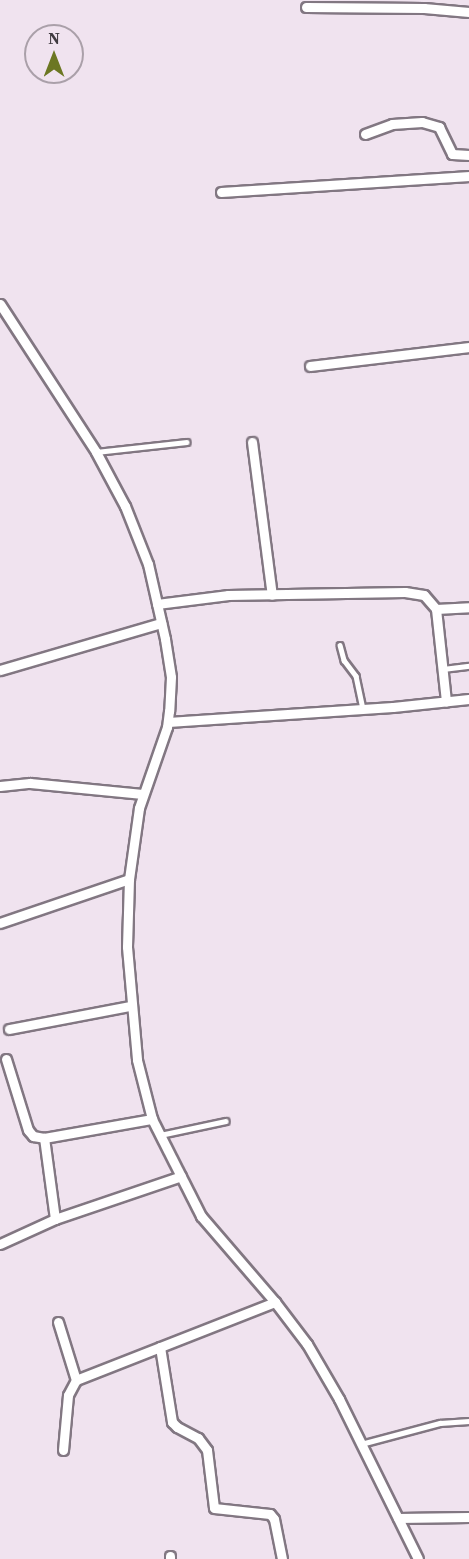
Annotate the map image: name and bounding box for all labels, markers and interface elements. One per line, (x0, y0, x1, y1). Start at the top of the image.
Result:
north arrow (24, 24, 84, 84)
text: N (48, 27, 60, 49)

